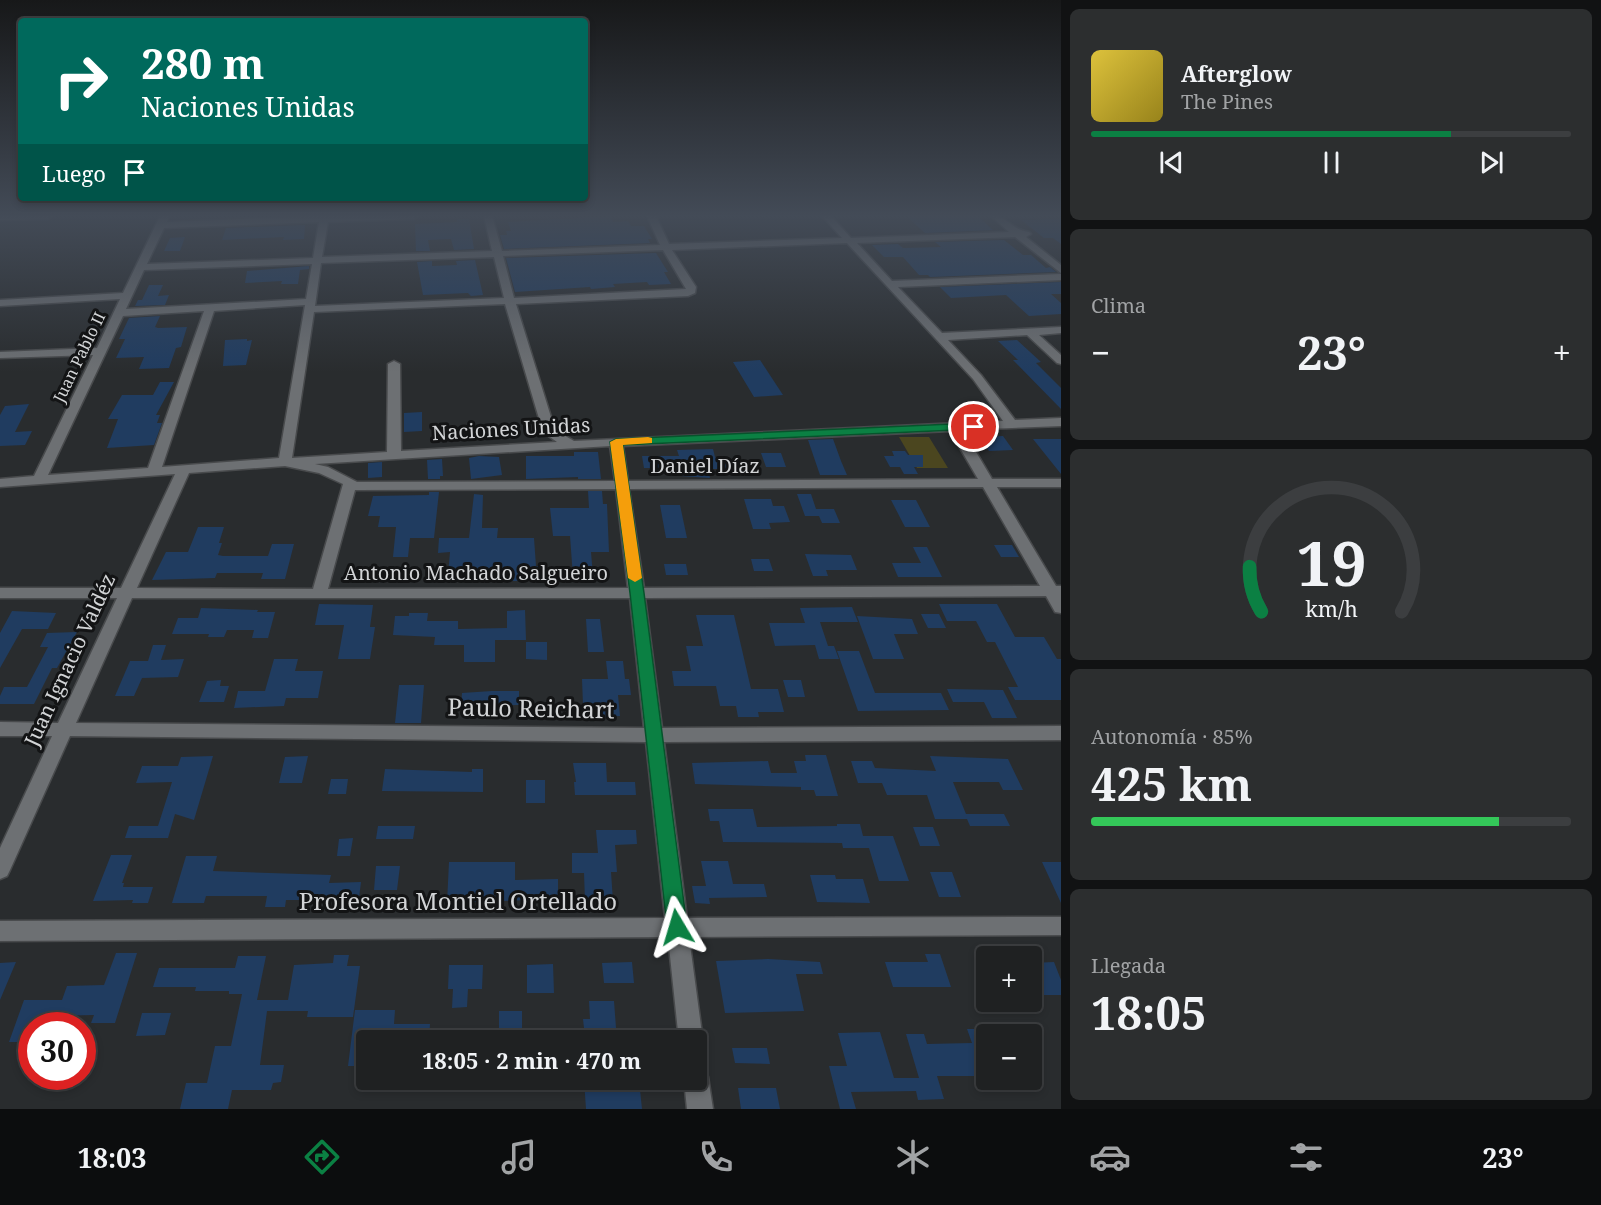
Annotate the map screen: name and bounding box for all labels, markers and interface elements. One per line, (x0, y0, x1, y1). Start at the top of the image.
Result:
text: 280 m (141, 34, 265, 91)
icon: right (42, 42, 120, 120)
text: Afterglow (1181, 58, 1292, 88)
text: Naciones Unidas (141, 88, 355, 125)
text: The Pines (1181, 88, 1273, 115)
icon: previous (1155, 146, 1188, 179)
icon: pause (1315, 146, 1348, 179)
icon: next (1475, 146, 1508, 179)
icon: arrive (118, 156, 151, 189)
text: Luego (42, 158, 106, 188)
text: Clima (1091, 292, 1146, 319)
street label: Juan Pablo II (47, 308, 110, 407)
text: 23° (1297, 322, 1366, 383)
text: − (1091, 330, 1110, 375)
text: + (1553, 330, 1571, 375)
pin (948, 401, 999, 452)
icon: arrive (957, 410, 990, 443)
street label: Naciones Unidas (431, 411, 591, 446)
street label: Daniel Díaz (650, 452, 760, 479)
text: 19 (1296, 519, 1366, 604)
street label: Antonio Machado Salgueiro (344, 559, 608, 586)
street label: Juan Ignacio Valdéz (17, 569, 121, 751)
text: km/h (1305, 594, 1358, 623)
street label: Paulo Reichart (447, 690, 615, 725)
text: Autonomía · 85% (1091, 723, 1253, 750)
text: 425 km (1091, 753, 1252, 814)
street label: Profesora Montiel Ortellado (299, 884, 617, 917)
position arrow (645, 895, 709, 959)
map controls (976, 946, 1042, 1090)
button: + (976, 946, 1042, 1012)
text: Llegada (1091, 952, 1166, 979)
text: 18:05 (1091, 982, 1206, 1043)
speed limit sign: 30 (18, 1012, 96, 1090)
button: − (976, 1024, 1042, 1090)
text: 18:05 · 2 min · 470 m (422, 1045, 641, 1075)
icon: directions (301, 1136, 343, 1178)
icon: music (498, 1136, 540, 1178)
icon: phone (695, 1136, 737, 1178)
icon: climate (892, 1136, 934, 1178)
icon: car (1089, 1136, 1131, 1178)
icon: filters (1285, 1136, 1327, 1178)
text: 18:03 (77, 1139, 147, 1176)
text: 23° (1482, 1139, 1524, 1176)

